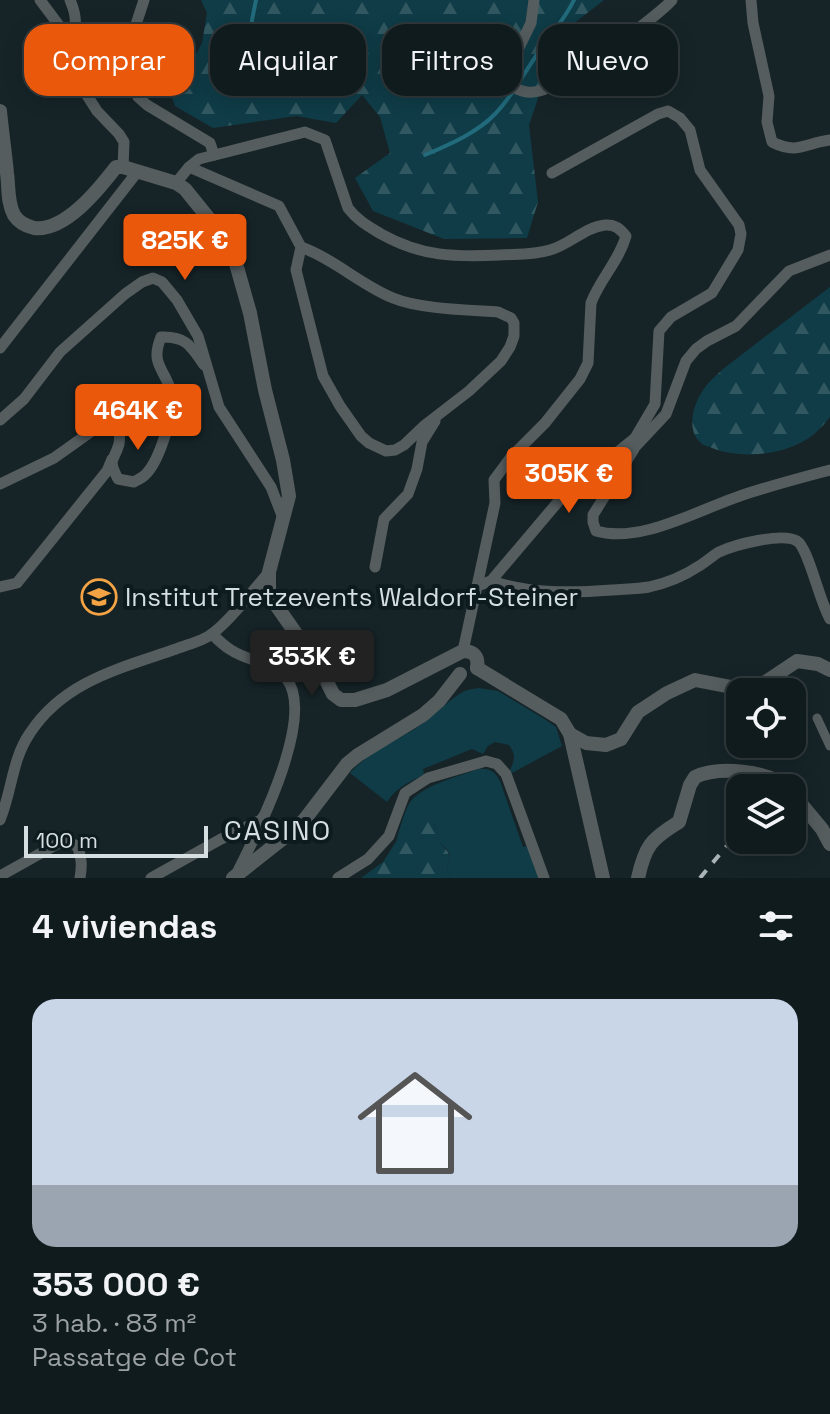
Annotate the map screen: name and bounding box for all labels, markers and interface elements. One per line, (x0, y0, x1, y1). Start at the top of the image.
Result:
chip: Comprar (24, 24, 194, 96)
chip: Alquilar (210, 24, 366, 96)
chip: Filtros (382, 24, 522, 96)
chip: Nuevo (538, 24, 678, 96)
pin: 825K € (120, 214, 250, 282)
text: 825K € (141, 223, 229, 257)
pin: 464K € (73, 384, 203, 452)
text: 464K € (93, 393, 183, 427)
pin: 305K € (504, 447, 634, 515)
text: 305K € (525, 456, 613, 490)
school or university icon: Institut Tretzevents Waldorf-Steiner (80, 578, 118, 616)
place label: Institut Tretzevents Waldorf-Steiner (125, 580, 578, 614)
pin: 353K € (247, 630, 377, 698)
text: 353K € (268, 639, 356, 673)
map controls (726, 678, 806, 854)
button: locate (726, 678, 806, 758)
button: layers (726, 774, 806, 854)
district label: CASINO (224, 812, 332, 848)
scale bar (24, 822, 208, 858)
text: 100 m (36, 826, 98, 854)
icon: filters (754, 904, 798, 948)
text: 4 viviendas (32, 905, 217, 948)
icon: home (343, 1051, 487, 1195)
text: 353 000 € (32, 1263, 200, 1306)
text: 3 hab. · 83 m² (32, 1306, 196, 1340)
text: Passatge de Cot (32, 1340, 237, 1374)

